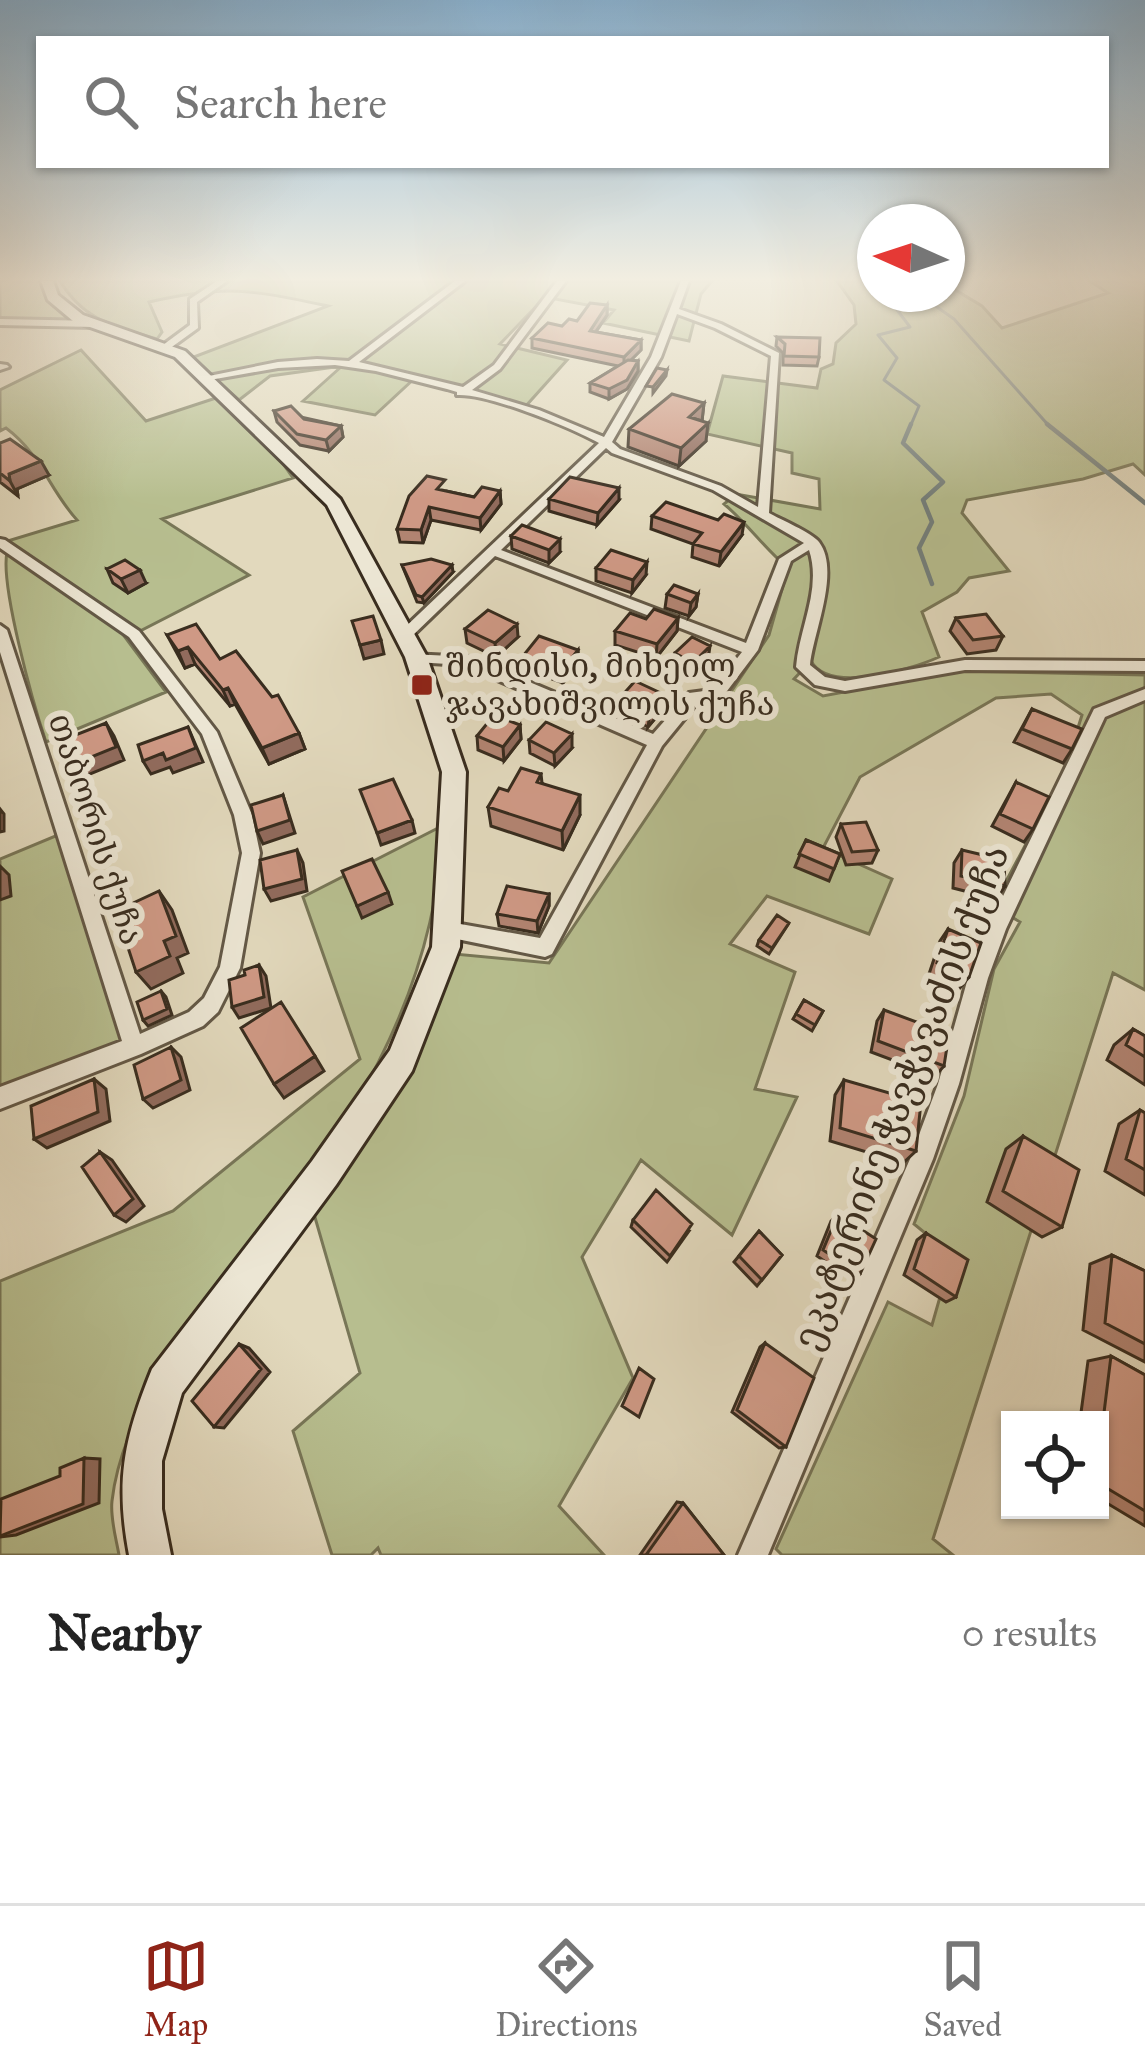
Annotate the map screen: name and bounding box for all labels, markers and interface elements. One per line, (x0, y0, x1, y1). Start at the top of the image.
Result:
search box (36, 36, 1109, 168)
icon: search (78, 69, 144, 135)
text: Search here (174, 75, 387, 130)
north arrow (857, 204, 965, 312)
place label: შინდისი, მიხეილ ჯავახიშვილის ქუჩა (446, 646, 774, 724)
marker: შინდისი, მიხეილ ჯავახიშვილის ქუჩა (409, 672, 435, 698)
street label: თაბორის ქუჩა (40, 708, 152, 950)
street label: ეკატერინე ჭავჭავაძის ქუჩა (782, 838, 1020, 1356)
map controls (1001, 1411, 1109, 1519)
button: locate (1001, 1411, 1109, 1519)
text: Nearby (48, 1602, 200, 1664)
text: 0 results (962, 1609, 1097, 1657)
tab: Map (143, 1933, 209, 2045)
tab: Directions (495, 1933, 637, 2045)
tab: Saved (924, 1933, 1002, 2045)

